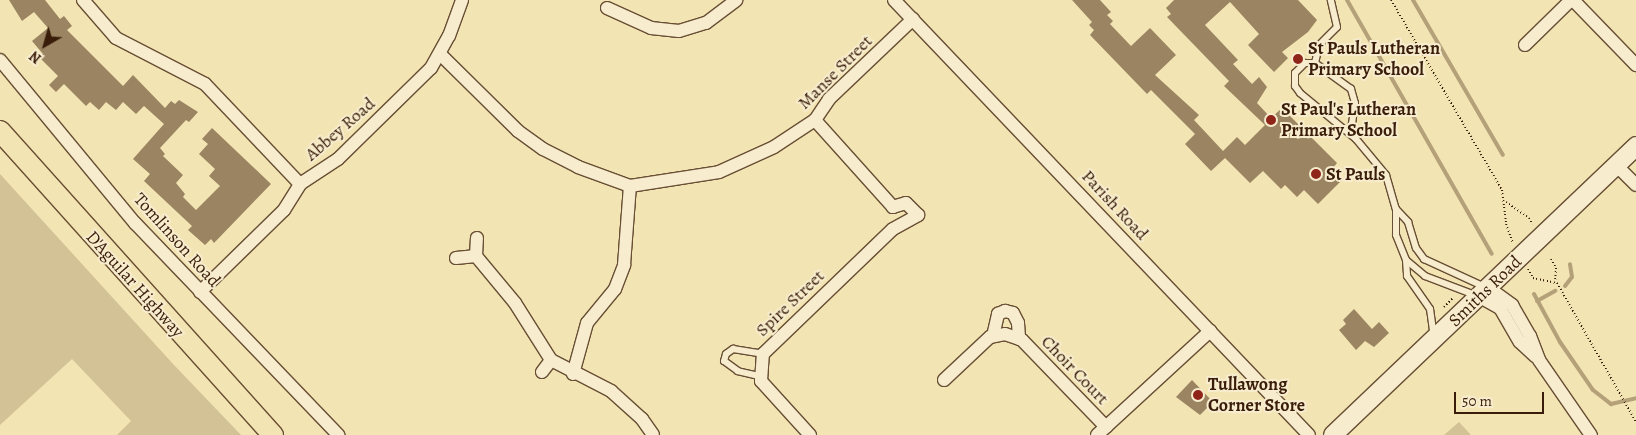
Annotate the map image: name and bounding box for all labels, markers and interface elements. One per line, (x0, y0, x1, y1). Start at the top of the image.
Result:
north arrow (20, 20, 70, 70)
street label: Manse Street (793, 30, 877, 114)
place label: St Pauls Lutheran Primary School (1308, 38, 1440, 80)
text: N (26, 47, 45, 68)
marker: St Pauls Lutheran Primary School (1292, 53, 1304, 65)
street label: Abbey Road (301, 93, 379, 165)
place label: St Paul's Lutheran Primary School (1281, 99, 1416, 142)
marker: St Paul's Lutheran Primary School (1265, 114, 1277, 126)
place label: St Pauls (1326, 163, 1385, 185)
street label: Parish Road (1077, 166, 1153, 244)
marker: St Pauls (1310, 168, 1322, 180)
street label: Tomlinson Road (129, 189, 225, 291)
street label: D'Aguilar Highway (81, 226, 189, 342)
street label: Smiths Road (1444, 251, 1526, 331)
street label: Spire Street (751, 265, 829, 341)
street label: Choir Court (1037, 331, 1113, 409)
place label: Tullawong Corner Store (1208, 374, 1305, 416)
scale bar (1456, 382, 1546, 414)
marker: Tullawong Corner Store (1192, 389, 1204, 401)
text: 50 m (1462, 391, 1492, 411)

